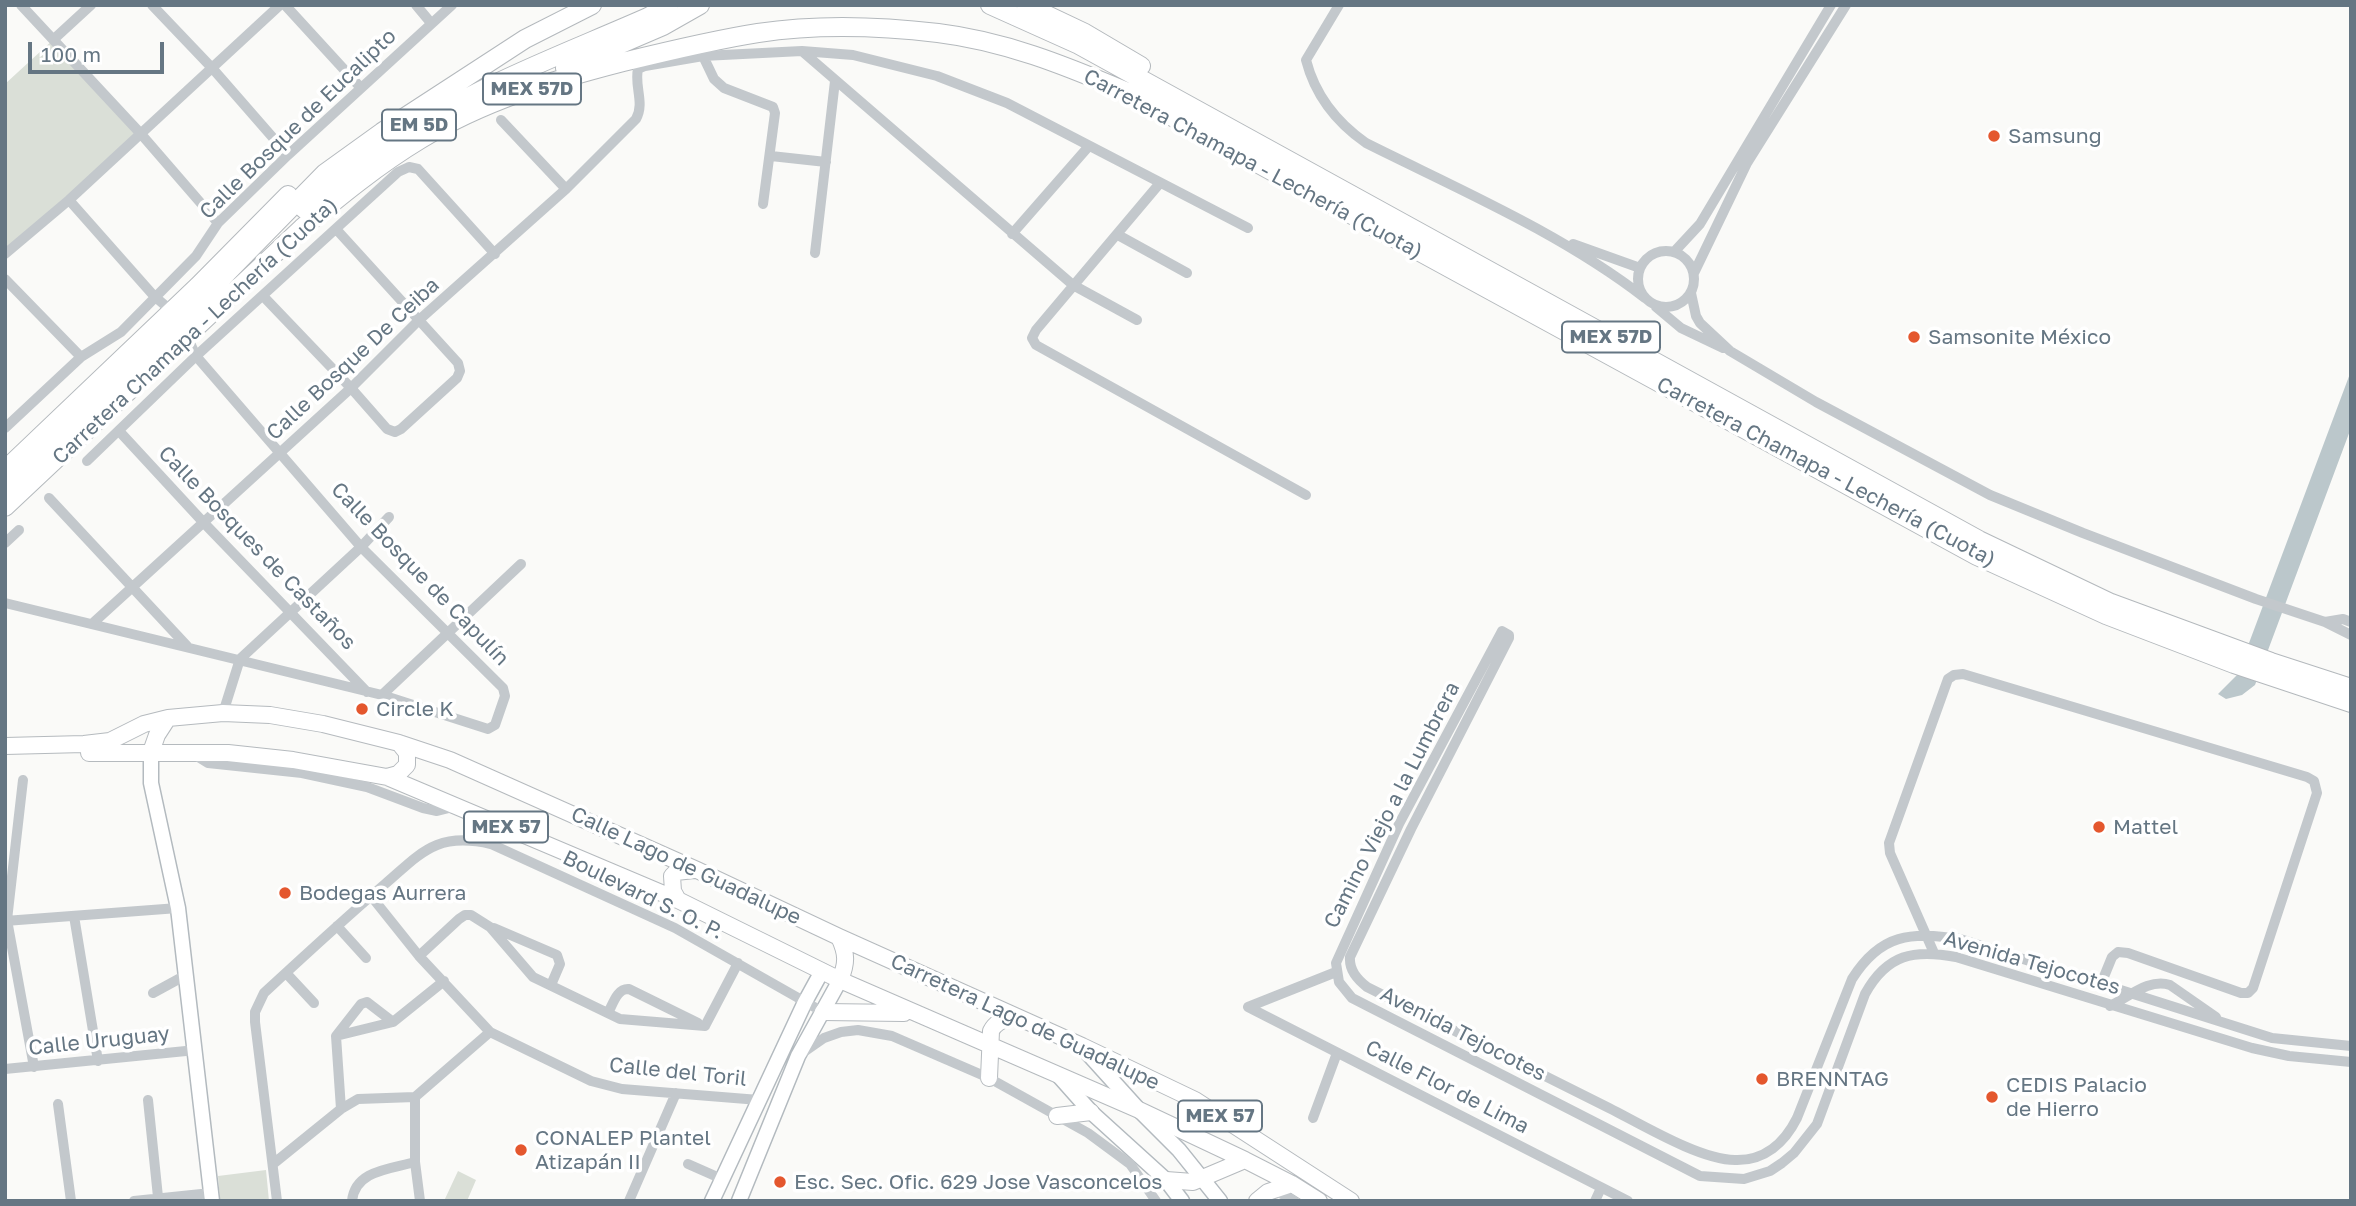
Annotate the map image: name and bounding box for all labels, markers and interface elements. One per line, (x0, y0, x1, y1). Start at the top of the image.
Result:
street label: Calle Bosque de Eucalipto (195, 24, 401, 224)
scale bar (32, 28, 168, 72)
text: 100 m (41, 41, 101, 67)
street label: Carretera Chamapa - Lechería (Cuota) (1079, 64, 1427, 264)
road number: MEX 57D (483, 74, 581, 104)
road number: EM 5D (382, 110, 456, 140)
place label: Samsung (2008, 123, 2102, 149)
marker: Samsung (1986, 128, 2002, 144)
street label: Carretera Chamapa - Lechería (Cuota) (47, 192, 343, 470)
street label: Calle Bosque De Ceiba (262, 272, 444, 446)
road number: MEX 57D (1562, 322, 1660, 352)
place label: Samsonite México (1928, 324, 2111, 350)
marker: Samsonite México (1906, 329, 1922, 345)
street label: Carretera Chamapa - Lechería (Cuota) (1652, 372, 2000, 572)
street label: Calle Bosques de Castaños (153, 441, 361, 655)
street label: Calle Bosque de Capulín (326, 477, 514, 671)
street label: Camino Viejo a la Lumbrera (1319, 678, 1465, 932)
place label: Circle K (376, 696, 454, 722)
marker: Circle K (354, 701, 370, 717)
street label: Calle Lago de Guadalupe (567, 802, 805, 930)
road number: MEX 57 (464, 812, 548, 842)
place label: Mattel (2113, 814, 2178, 840)
marker: Mattel (2091, 819, 2107, 835)
street label: Boulevard S. O. P. (559, 845, 727, 945)
place label: Bodegas Aurrera (299, 880, 466, 906)
marker: Bodegas Aurrera (277, 885, 293, 901)
street label: Avenida Tejocotes (1941, 926, 2123, 1000)
street label: Carretera Lago de Guadalupe (886, 948, 1164, 1096)
street label: Avenida Tejocotes (1376, 981, 1550, 1087)
street label: Calle Uruguay (27, 1021, 171, 1061)
street label: Calle Flor de Lima (1361, 1035, 1533, 1139)
street label: Calle del Toril (608, 1052, 748, 1092)
place label: BRENNTAG (1776, 1066, 1889, 1092)
marker: BRENNTAG (1754, 1071, 1770, 1087)
place label: CEDIS Palacio de Hierro (2006, 1072, 2147, 1122)
marker: CEDIS Palacio de Hierro (1984, 1089, 2000, 1105)
road number: MEX 57 (1178, 1100, 1262, 1132)
place label: CONALEP Plantel Atizapán II (535, 1125, 711, 1175)
marker: CONALEP Plantel Atizapán II (513, 1142, 529, 1158)
place label: Esc. Sec. Ofic. 629 Jose Vasconcelos (794, 1169, 1162, 1195)
marker: Esc. Sec. Ofic. 629 Jose Vasconcelos (772, 1174, 788, 1190)

